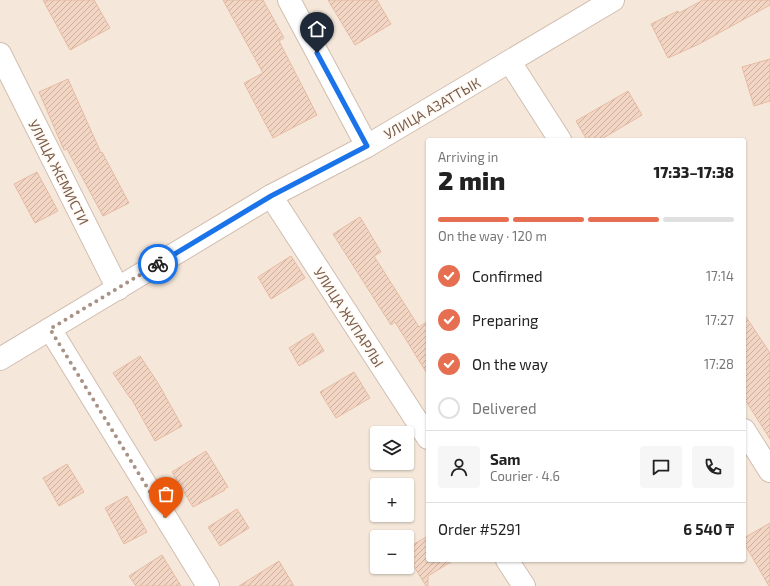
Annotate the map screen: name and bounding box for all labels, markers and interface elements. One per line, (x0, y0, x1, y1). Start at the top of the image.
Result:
pin (300, 12, 334, 53)
icon: home (306, 18, 328, 40)
street label: УЛИЦА АЗАТТЫК (381, 74, 483, 142)
street label: УЛИЦА ЖЕМИСТИ (25, 117, 93, 227)
text: Arriving in (438, 149, 498, 165)
text: 17:33–17:38 (653, 163, 734, 181)
text: 2 min (438, 164, 505, 195)
text: On the way · 120 m (438, 228, 547, 244)
courier (138, 244, 178, 284)
icon: bike (147, 253, 169, 275)
street label: УЛИЦА ЖУПАРЛЫ (310, 264, 388, 370)
icon: check (438, 265, 460, 287)
text: Confirmed (472, 267, 543, 285)
text: 17:14 (706, 268, 734, 284)
icon: check (438, 309, 460, 331)
text: Preparing (472, 311, 538, 329)
text: 17:27 (705, 312, 734, 328)
icon: check (438, 353, 460, 375)
text: On the way (472, 355, 548, 373)
text: 17:28 (704, 356, 734, 372)
text: Delivered (472, 399, 537, 417)
map controls (370, 426, 414, 574)
button: layers (370, 426, 414, 470)
button: person (438, 446, 480, 488)
button: chat (640, 446, 682, 488)
button: phone (692, 446, 734, 488)
text: Sam (490, 450, 521, 468)
text: Courier · 4.6 (490, 468, 560, 484)
pin (149, 477, 183, 518)
button: + (370, 478, 414, 522)
icon: bag (155, 483, 177, 505)
text: Order #5291 (438, 520, 521, 538)
text: 6 540 ₸ (683, 520, 734, 538)
button: − (370, 530, 414, 574)

